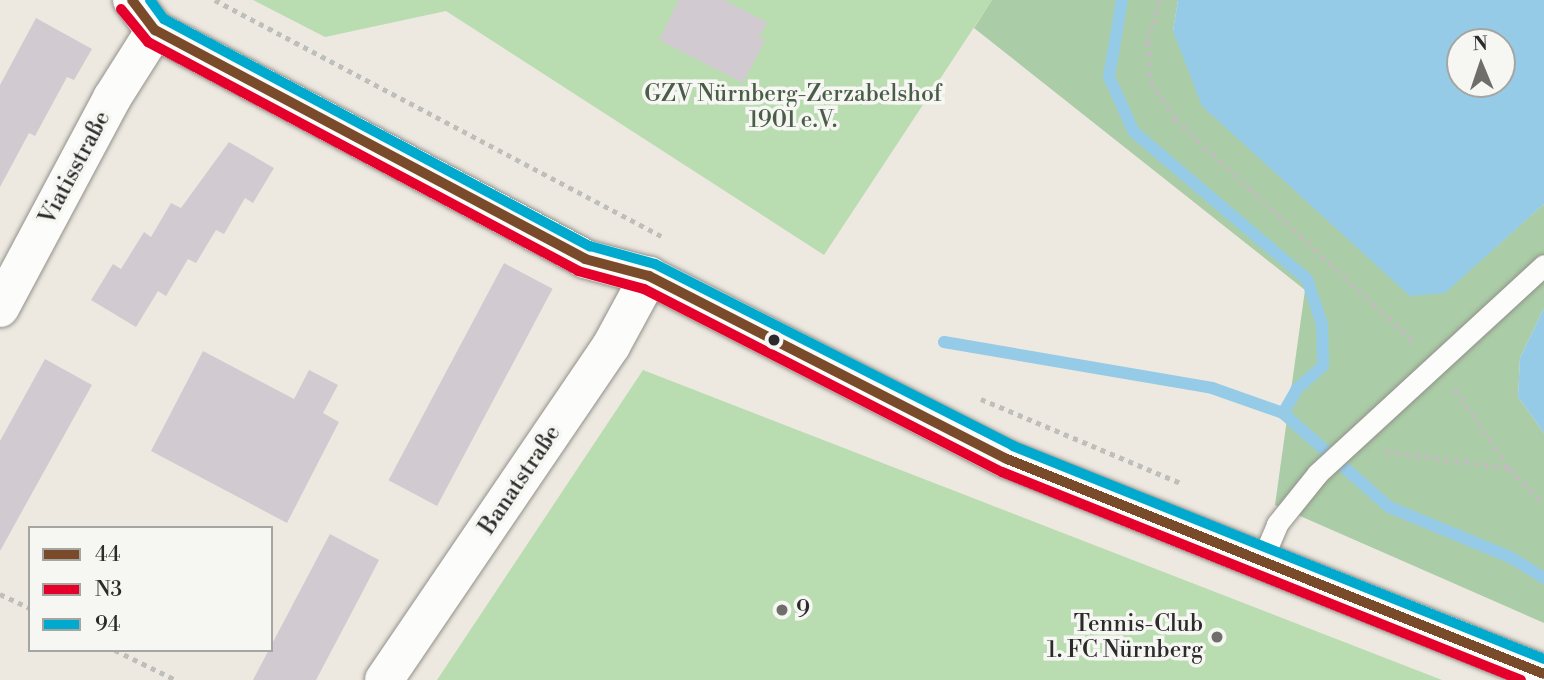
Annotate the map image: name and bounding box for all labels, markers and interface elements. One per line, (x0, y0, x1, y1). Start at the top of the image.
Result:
north arrow (1446, 28, 1516, 98)
text: N (1472, 32, 1488, 56)
park label: GZV Nürnberg-Zerzabelshof 1901 e.V. (644, 80, 942, 134)
street label: Viatisstraße (34, 107, 116, 229)
unlabelled marker (767, 333, 781, 347)
street label: Banatstraße (473, 420, 567, 540)
legend (28, 526, 273, 652)
text: 44 (95, 542, 120, 568)
text: N3 (95, 577, 122, 603)
place label: 9 (796, 596, 810, 624)
marker: 9 (774, 602, 790, 618)
place label: Tennis-Club 1. FC Nürnberg (1047, 610, 1203, 664)
text: 94 (95, 612, 120, 638)
marker: Tennis-Club 1. FC Nürnberg (1209, 629, 1225, 645)

